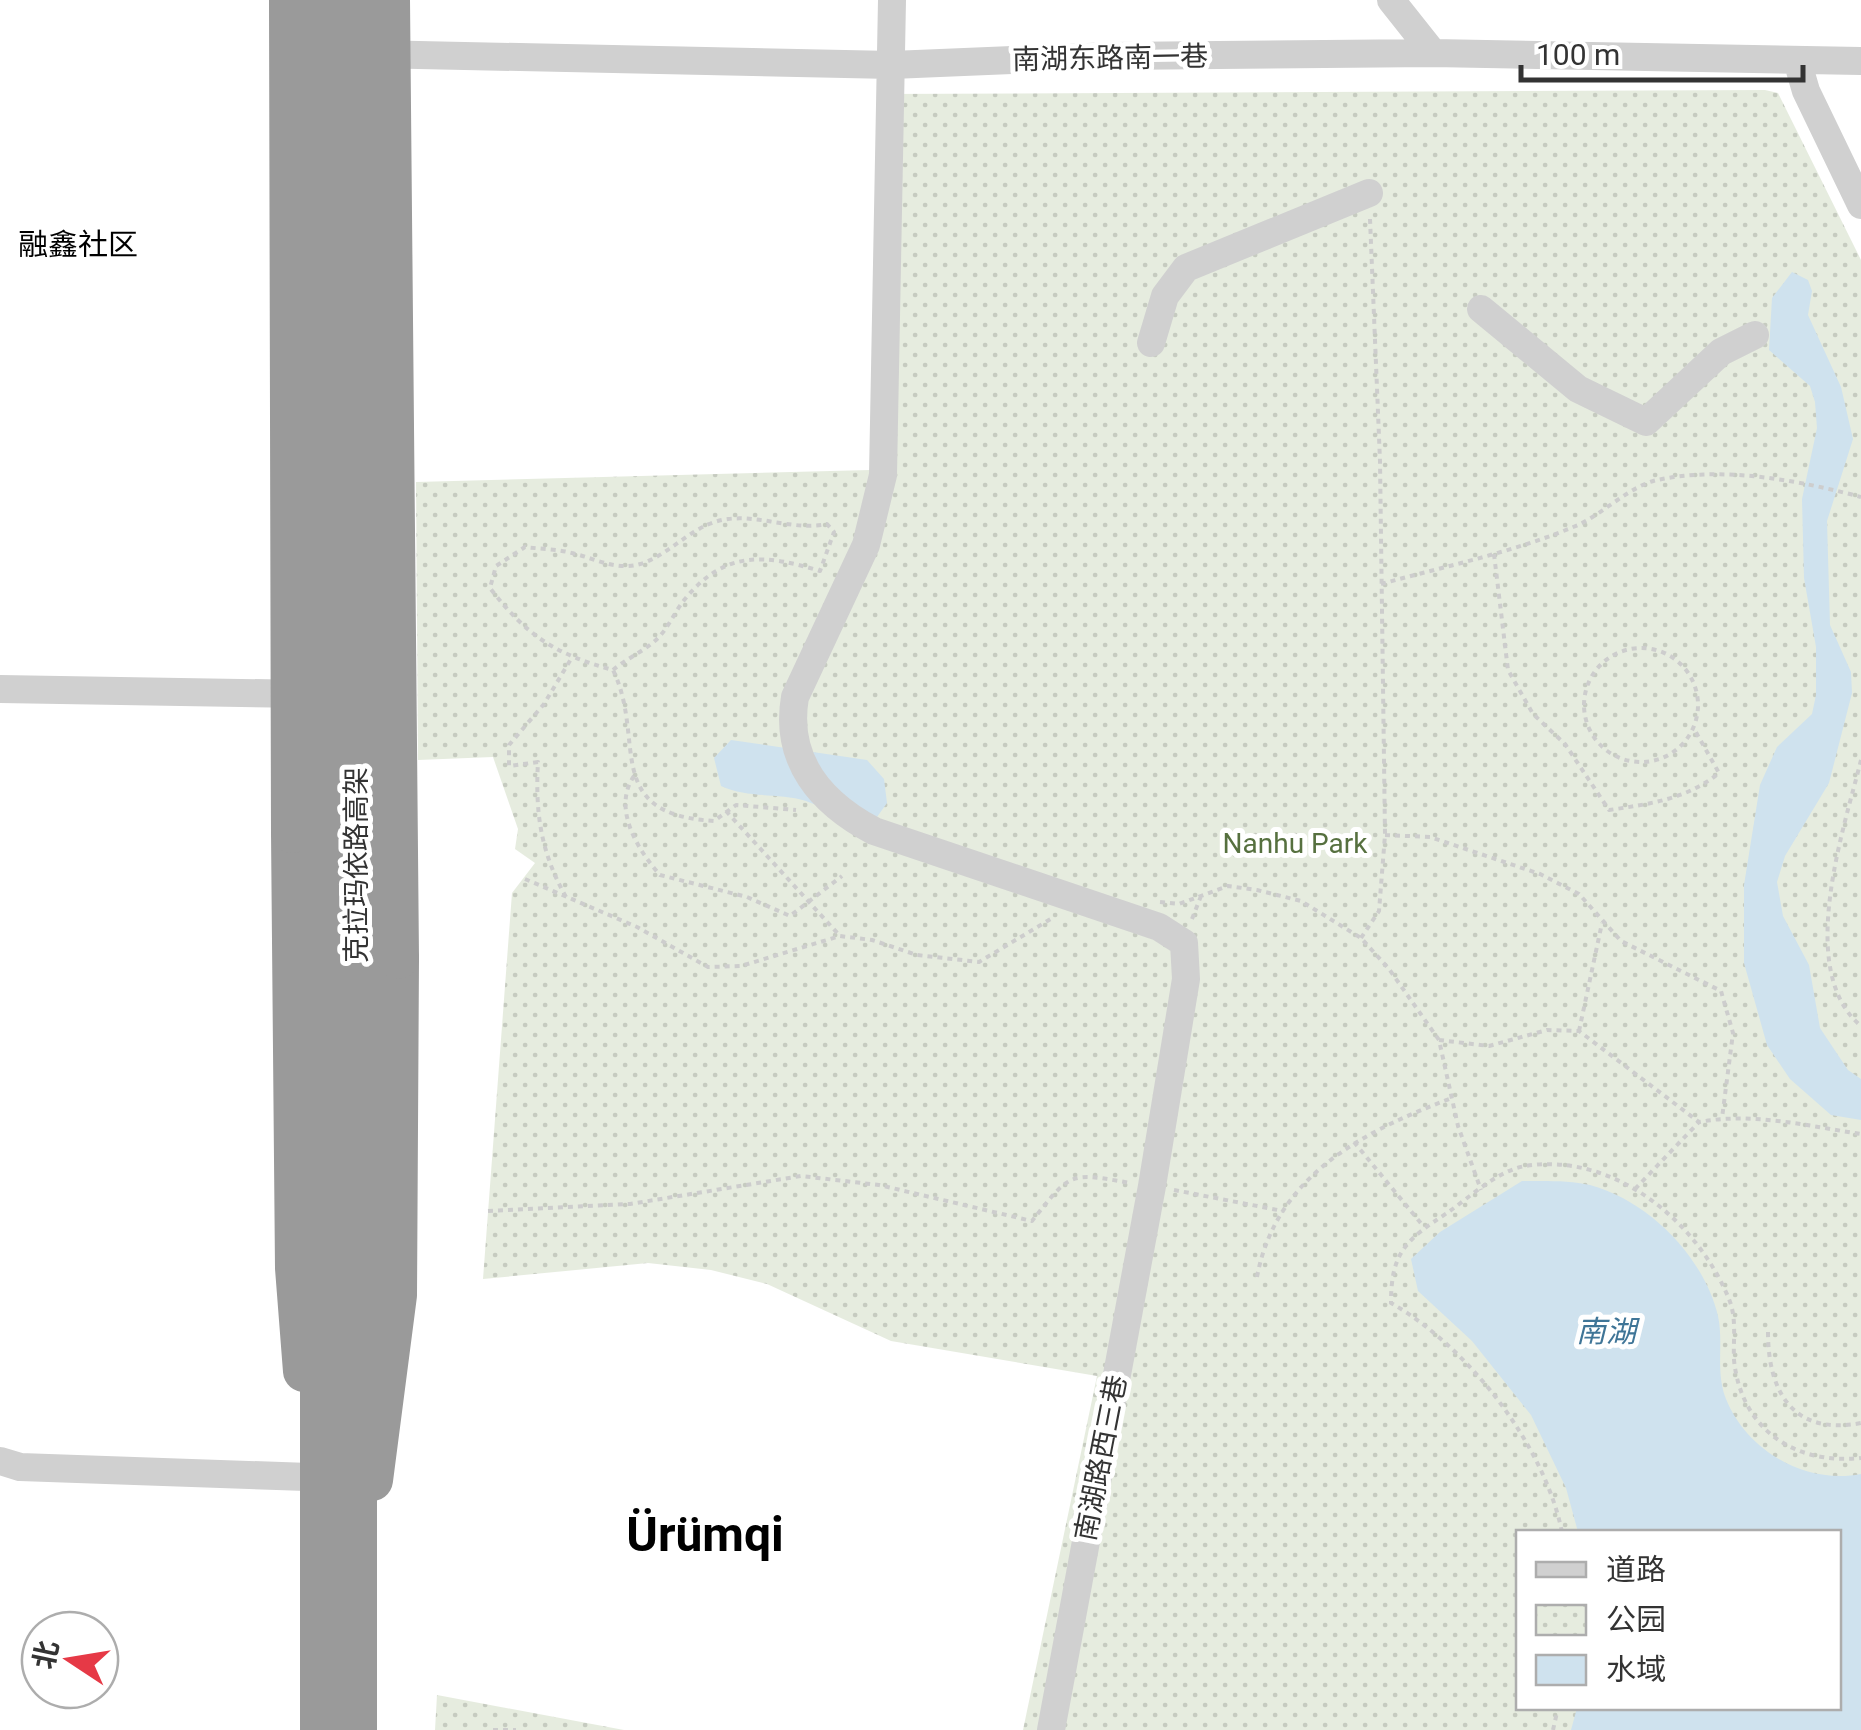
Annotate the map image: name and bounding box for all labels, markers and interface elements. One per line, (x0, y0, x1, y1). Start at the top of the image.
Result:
scale bar (1521, 20, 1804, 82)
text: 100 m (1536, 37, 1620, 72)
street label: 南湖东路南一巷 (1012, 40, 1208, 76)
district label: 融鑫社区 (18, 227, 138, 262)
street label: 克拉玛依路高架 (340, 767, 373, 963)
park label: Nanhu Park (1223, 827, 1368, 860)
water label: 南湖 (1576, 1314, 1640, 1349)
street label: 南湖路西三巷 (1069, 1372, 1133, 1544)
district label: Ürümqi (626, 1506, 784, 1563)
legend (1516, 1530, 1841, 1710)
text: 道路 (1606, 1552, 1666, 1587)
text: 公园 (1606, 1602, 1666, 1637)
north arrow (20, 1610, 120, 1710)
text: 北 (27, 1638, 65, 1672)
text: 水域 (1606, 1652, 1666, 1687)

